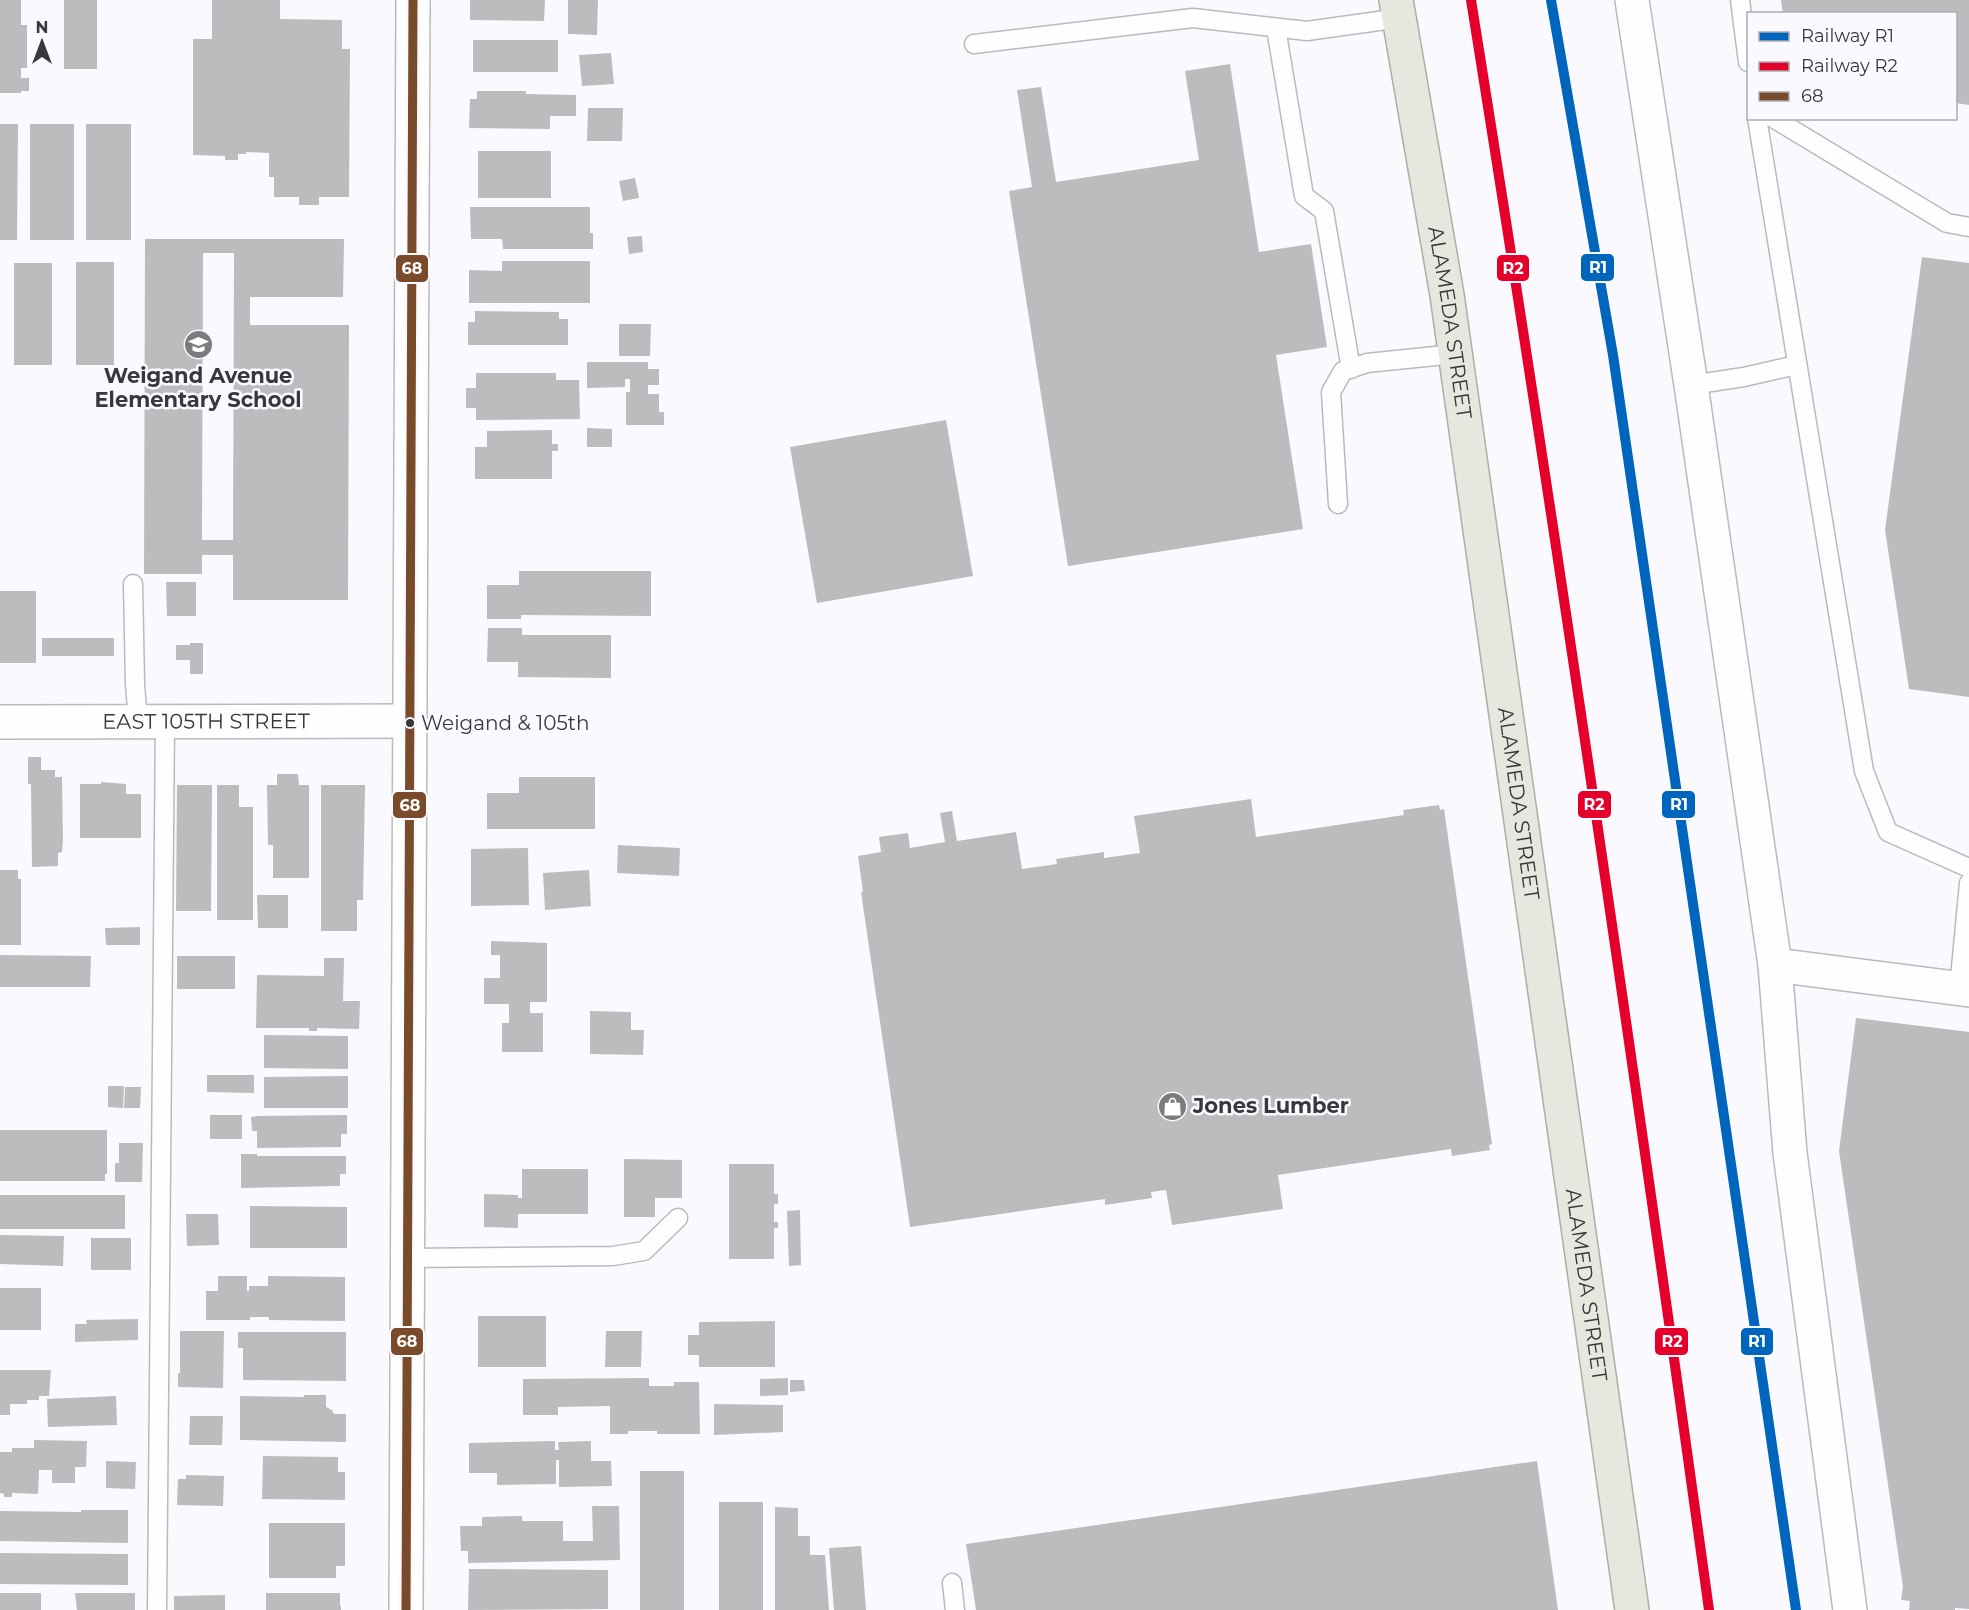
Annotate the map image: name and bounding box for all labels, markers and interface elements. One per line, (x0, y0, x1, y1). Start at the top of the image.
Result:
north arrow (12, 12, 72, 72)
legend (1747, 12, 1957, 120)
text: N (36, 18, 48, 37)
text: Railway R1 (1801, 25, 1894, 47)
text: Railway R2 (1801, 55, 1898, 77)
text: 68 (1801, 85, 1823, 107)
street label: ALAMEDA STREET (1423, 224, 1477, 420)
line badge: R1 (1580, 253, 1615, 282)
line badge: 68 (395, 254, 429, 283)
line badge: R2 (1496, 254, 1530, 282)
text: R1 (1589, 258, 1607, 277)
text: 68 (402, 259, 422, 278)
text: R2 (1502, 259, 1524, 278)
school or university icon: Weigand Avenue Elementary School (182, 329, 214, 361)
place label: Weigand Avenue Elementary School (95, 363, 301, 412)
street label: ALAMEDA STREET (1493, 706, 1545, 902)
street label: EAST 105TH STREET (102, 708, 310, 734)
place label: Weigand & 105th (421, 711, 589, 735)
marker: Weigand & 105th (404, 717, 416, 729)
line badge: R2 (1577, 790, 1612, 819)
line badge: R1 (1661, 790, 1696, 819)
line badge: 68 (392, 791, 427, 819)
text: R2 (1583, 795, 1605, 814)
text: R1 (1670, 795, 1688, 814)
text: 68 (400, 796, 420, 815)
shop icon: Jones Lumber (1156, 1090, 1188, 1122)
place label: Jones Lumber (1192, 1093, 1349, 1118)
street label: ALAMEDA STREET (1561, 1187, 1613, 1383)
line badge: 68 (390, 1327, 424, 1356)
line badge: R2 (1654, 1327, 1689, 1356)
line badge: R1 (1740, 1327, 1774, 1356)
text: 68 (397, 1332, 417, 1351)
text: R2 (1661, 1332, 1683, 1351)
text: R1 (1748, 1332, 1766, 1351)

